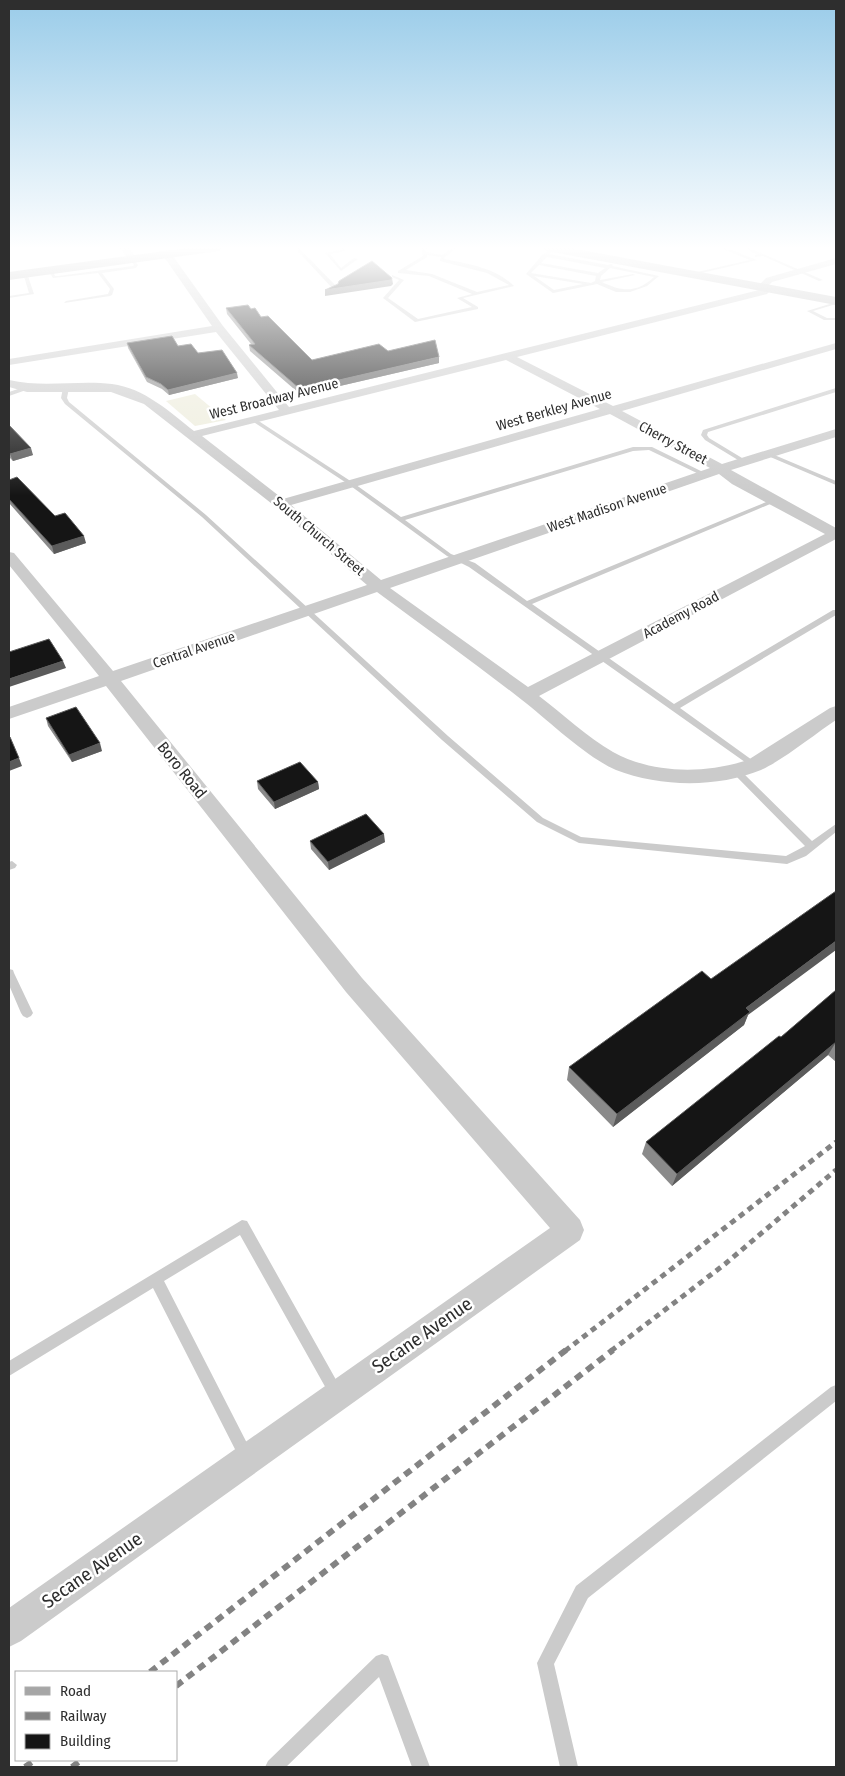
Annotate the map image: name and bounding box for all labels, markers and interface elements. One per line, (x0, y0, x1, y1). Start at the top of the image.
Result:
street label: West Broadway Avenue (208, 375, 340, 423)
street label: West Berkley Avenue (494, 385, 614, 435)
street label: Cherry Street (636, 418, 710, 468)
street label: West Madison Avenue (545, 480, 669, 536)
street label: South Church Street (270, 493, 368, 579)
street label: Academy Road (640, 588, 722, 642)
street label: Central Avenue (151, 628, 237, 672)
street label: Boro Road (153, 738, 211, 802)
street label: Secane Avenue (367, 1292, 477, 1378)
street label: Secane Avenue (37, 1527, 147, 1613)
legend (15, 1671, 178, 1761)
text: Road (60, 1682, 91, 1700)
text: Railway (60, 1707, 107, 1725)
text: Building (60, 1732, 111, 1750)

